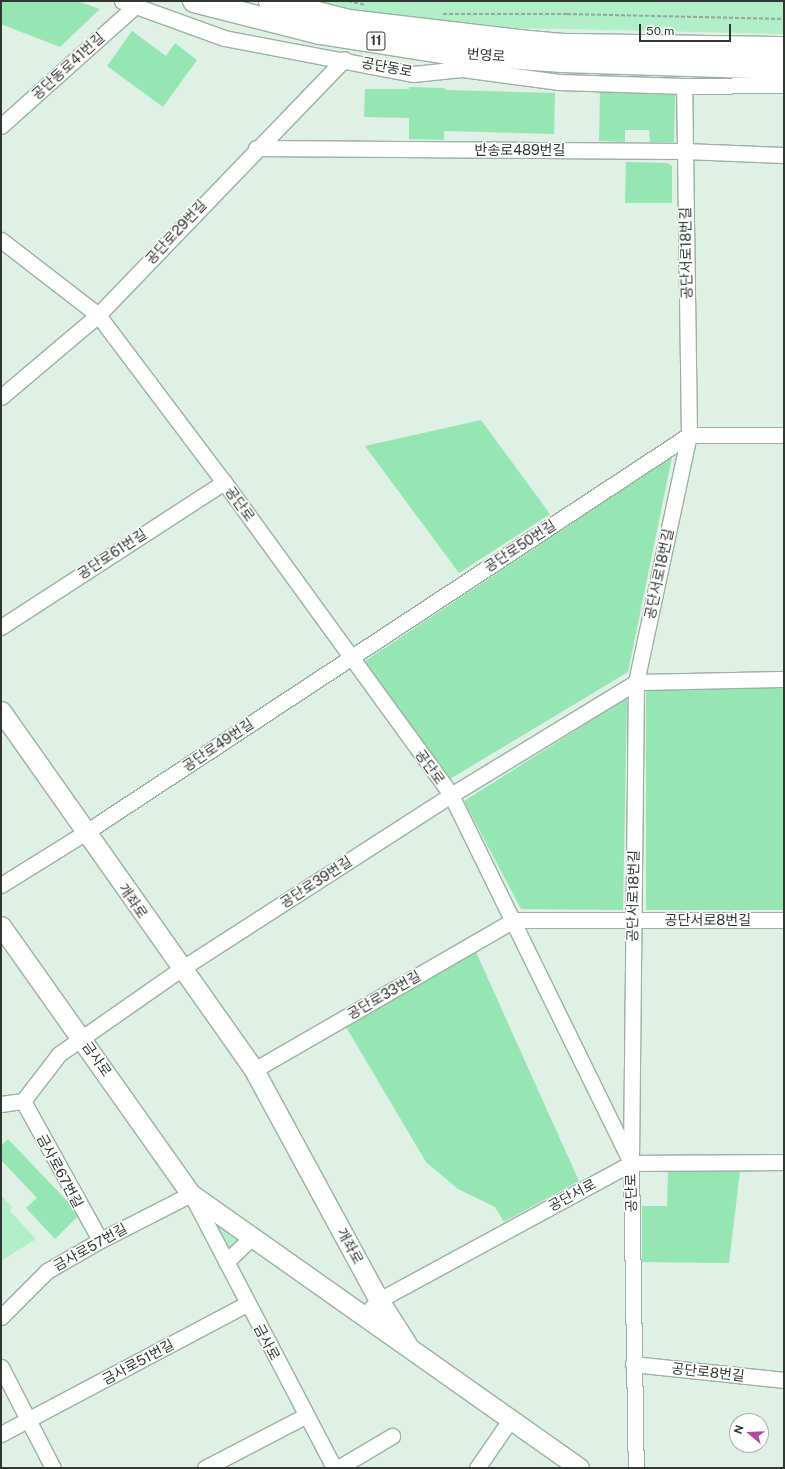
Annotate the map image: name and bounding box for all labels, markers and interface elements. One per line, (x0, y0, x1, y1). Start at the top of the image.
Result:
scale bar (641, 16, 733, 42)
text: 50 m (646, 24, 674, 38)
street label: 공단동로41번길 (28, 29, 108, 103)
road number: 11 (366, 30, 386, 52)
street label: 번영로 (466, 45, 506, 65)
street label: 공단동로 (360, 54, 414, 80)
street label: 반송로489번길 (475, 142, 565, 158)
street label: 공단로29번길 (142, 196, 210, 268)
street label: 공단서로18번길 (677, 207, 695, 299)
street label: 공단로 (222, 483, 258, 525)
street label: 공단로50번길 (481, 517, 559, 575)
street label: 공단로61번길 (74, 525, 150, 583)
street label: 공단서로18번길 (641, 527, 677, 621)
street label: 공단로49번길 (179, 715, 257, 775)
street label: 공단로 (412, 746, 448, 788)
street label: 공단서로18번길 (624, 850, 642, 942)
street label: 공단로39번길 (277, 853, 355, 911)
street label: 개좌로 (115, 880, 151, 922)
street label: 공단서로8번길 (665, 912, 751, 928)
street label: 공단로33번길 (344, 967, 424, 1023)
street label: 금사로 (79, 1038, 115, 1080)
street label: 금사로67번길 (34, 1131, 86, 1211)
street label: 공단로 (622, 1174, 640, 1212)
street label: 공단서로 (545, 1175, 599, 1215)
street label: 금사로57번길 (50, 1220, 130, 1274)
street label: 개좌로 (333, 1225, 367, 1267)
street label: 금사로 (251, 1321, 283, 1363)
street label: 금사로51번길 (99, 1336, 177, 1388)
street label: 공단로8번길 (671, 1360, 745, 1384)
north arrow (729, 1413, 769, 1453)
text: N (732, 1423, 746, 1435)

